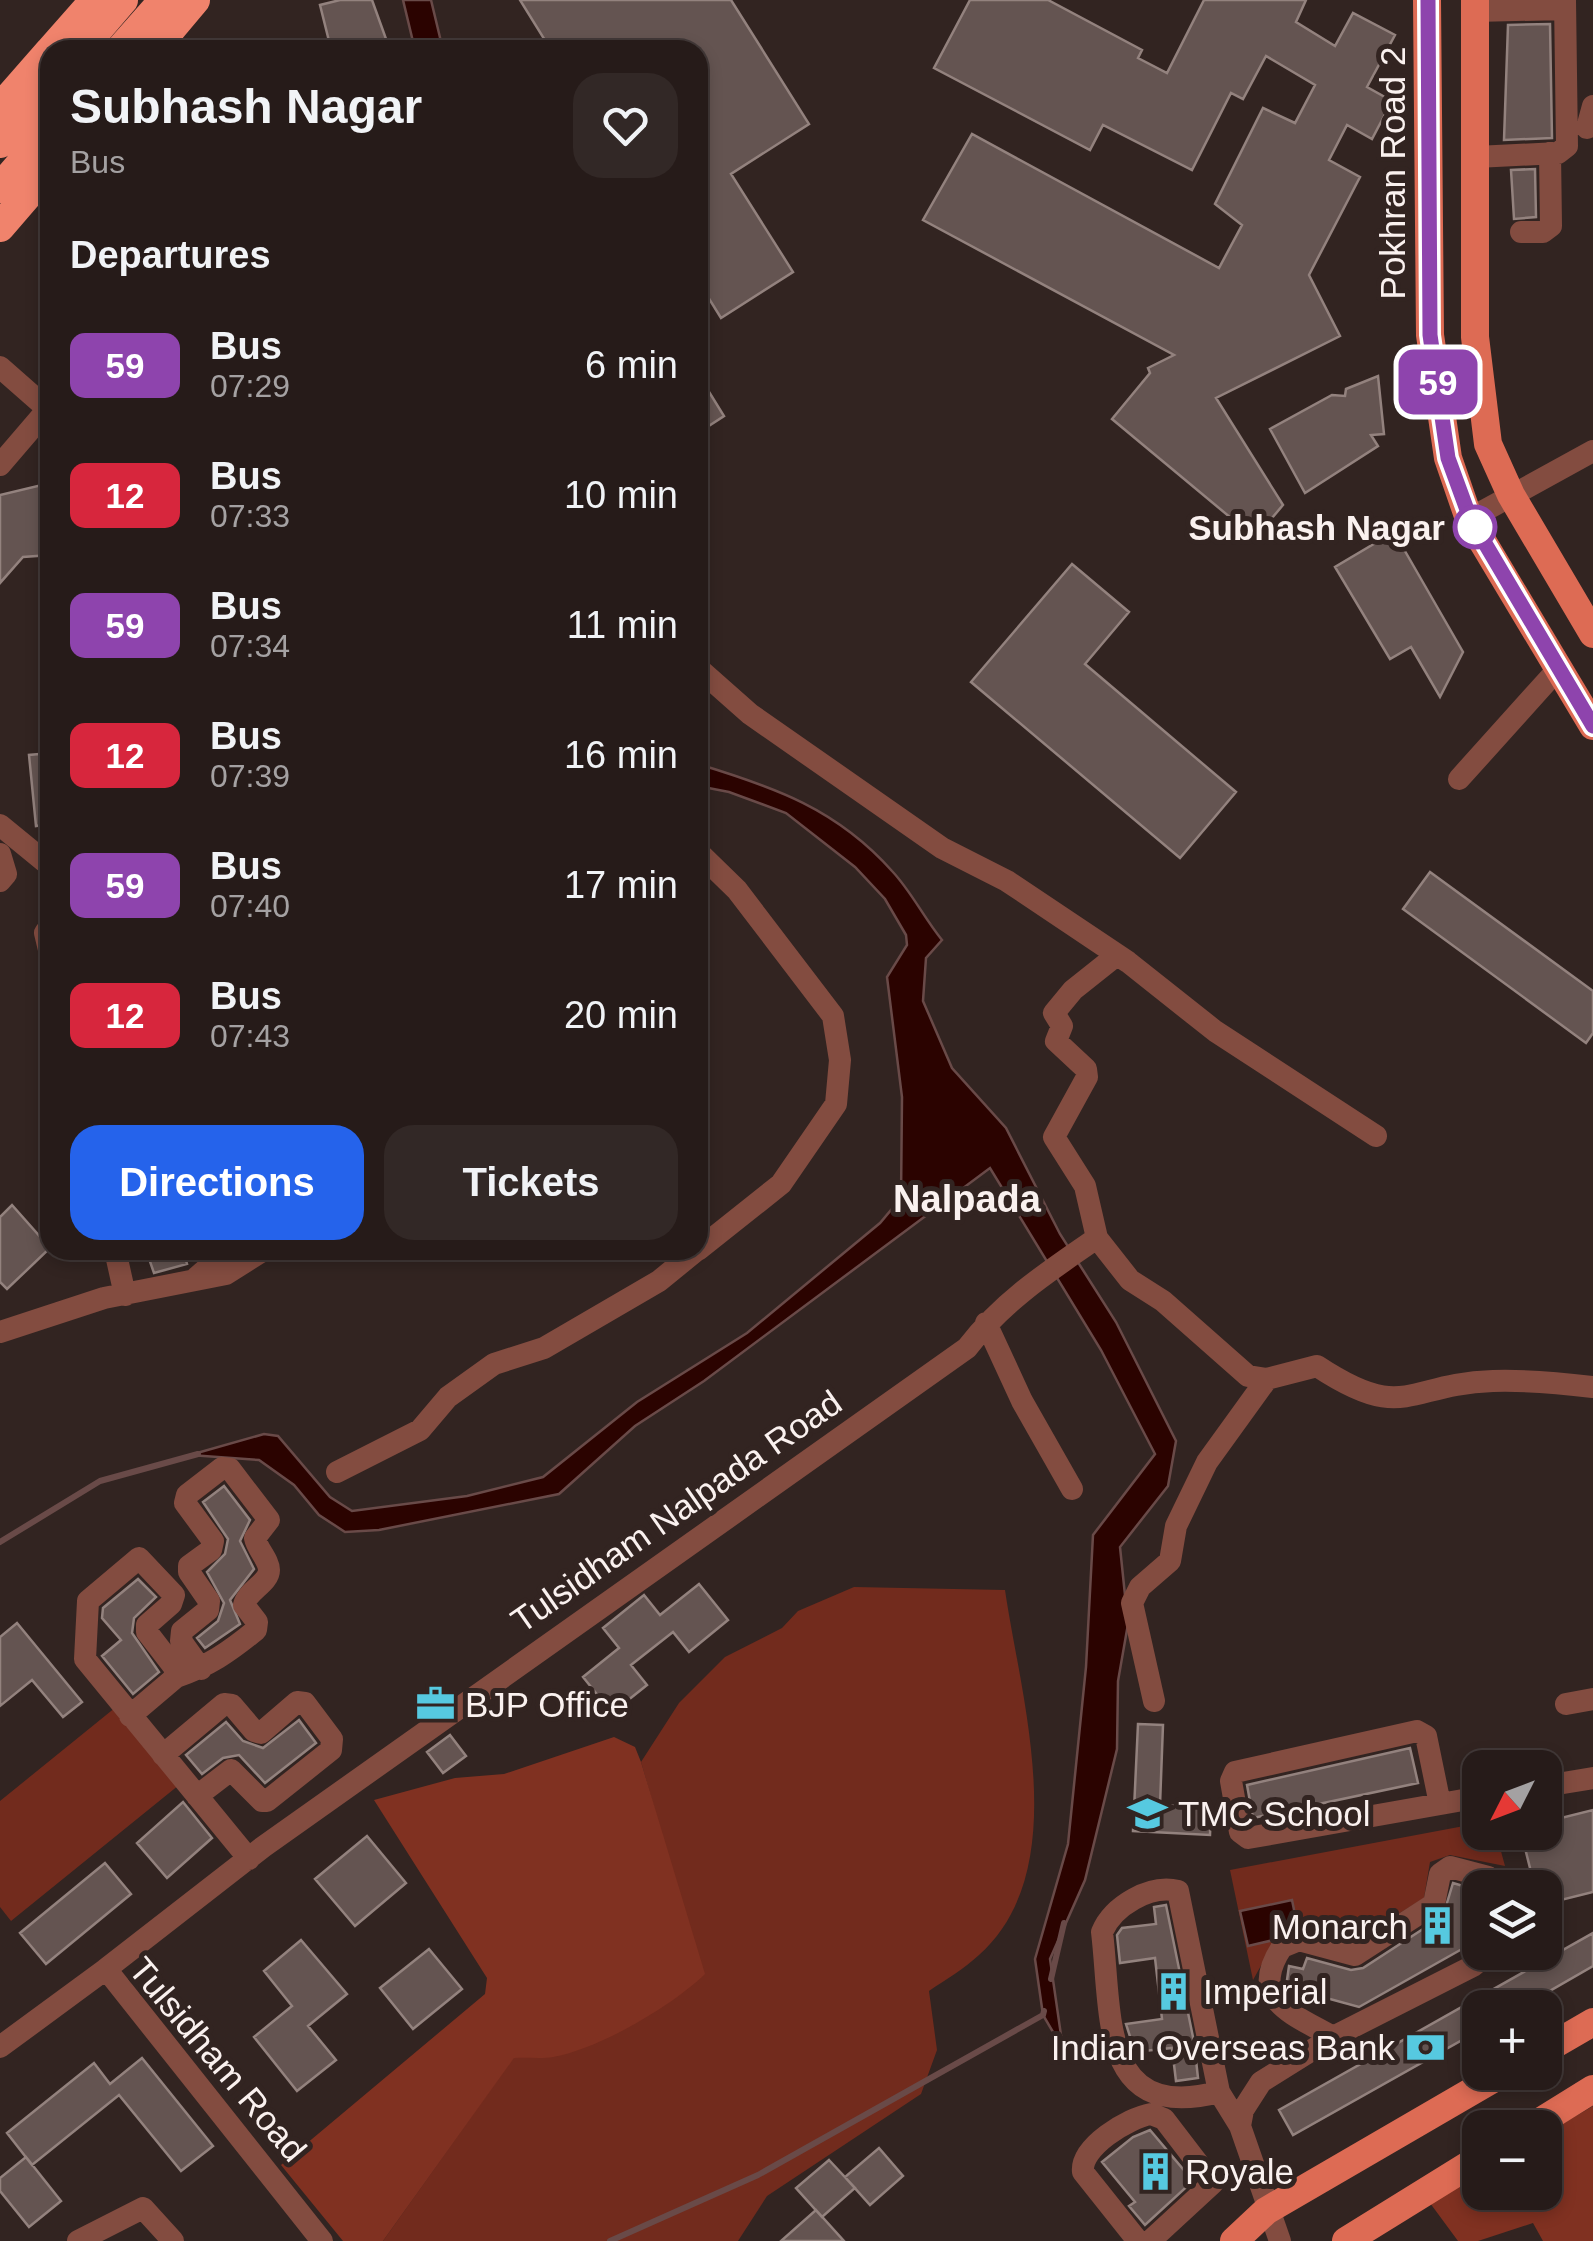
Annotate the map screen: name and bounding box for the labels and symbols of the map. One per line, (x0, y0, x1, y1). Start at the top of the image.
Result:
street label: Pokhran Road 2 (1373, 47, 1412, 299)
line badge: 59 (1393, 350, 1483, 414)
marker: Subhash Nagar (1454, 506, 1496, 548)
place label: Subhash Nagar (1188, 508, 1445, 547)
district label: Nalpada (893, 1178, 1042, 1220)
street label: Tulsidham Nalpada Road (504, 1382, 848, 1640)
office icon: BJP Office (414, 1683, 456, 1725)
place label: BJP Office (465, 1685, 629, 1724)
north arrow (1462, 1750, 1562, 1850)
school or university icon: TMC School (1127, 1792, 1169, 1834)
place label: TMC School (1178, 1794, 1371, 1833)
building icon: Monarch (1417, 1905, 1459, 1947)
place label: Monarch (1272, 1907, 1408, 1946)
street label: Tulsidham Road (122, 1949, 314, 2169)
building icon: Imperial (1152, 1970, 1194, 2012)
place label: Imperial (1203, 1972, 1327, 2011)
bank icon: Indian Overseas Bank (1404, 2026, 1446, 2068)
place label: Indian Overseas Bank (1051, 2028, 1395, 2067)
building icon: Royale (1134, 2150, 1176, 2192)
place label: Royale (1185, 2152, 1294, 2191)

